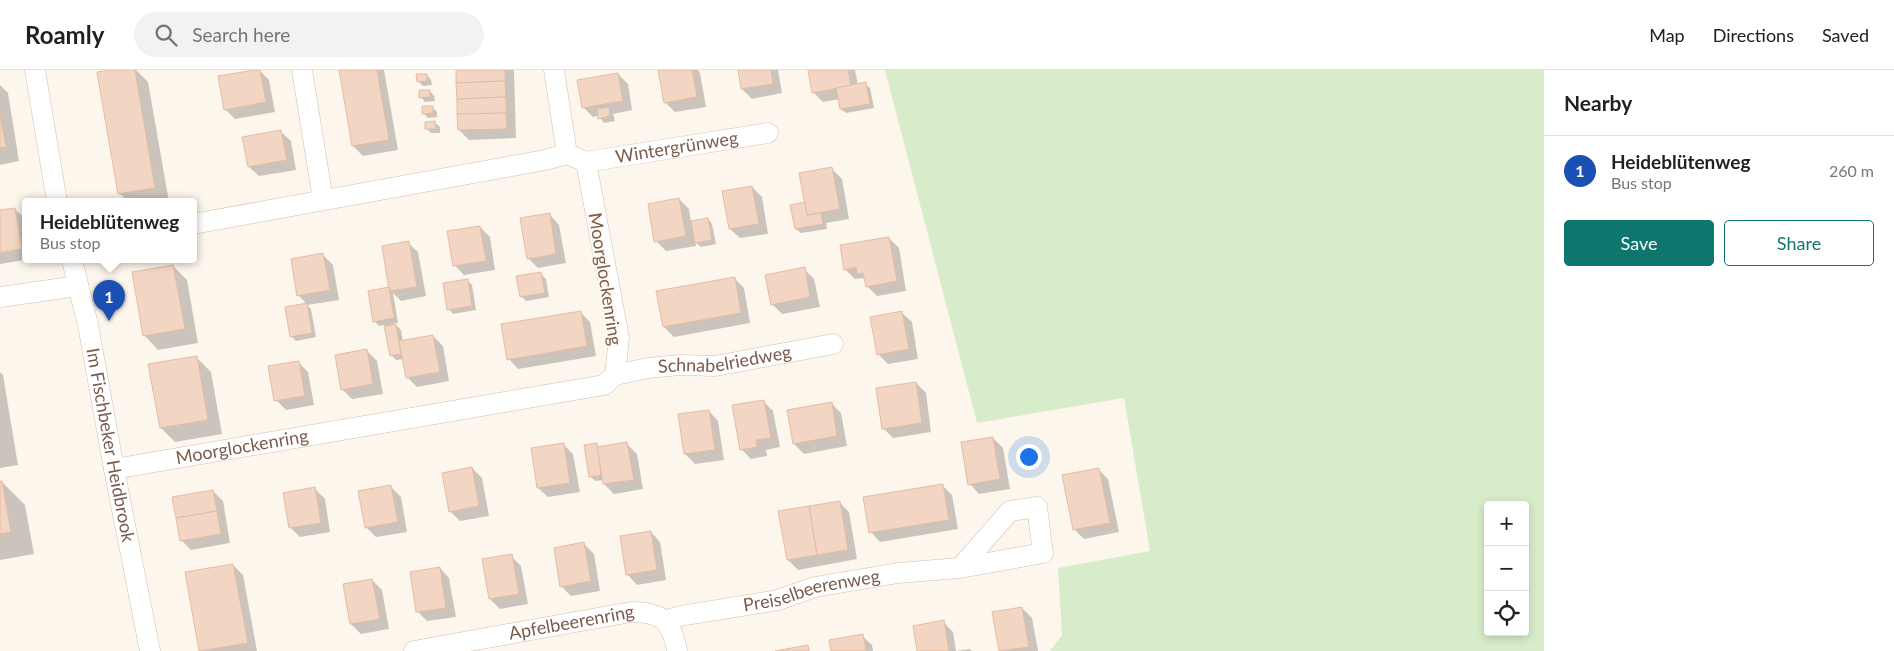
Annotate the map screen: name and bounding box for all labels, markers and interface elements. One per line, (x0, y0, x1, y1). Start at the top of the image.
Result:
search box (134, 12, 484, 57)
text: Roamly (25, 20, 104, 49)
icon: search (152, 21, 180, 49)
text: Search here (192, 23, 290, 46)
text: Map (1649, 24, 1685, 46)
text: Directions (1713, 24, 1794, 46)
text: Saved (1822, 24, 1869, 46)
text: Nearby (1564, 90, 1632, 115)
street label: Wintergrünweg (614, 126, 740, 167)
text: Heideblütenweg (1611, 150, 1751, 173)
text: 1 (1575, 161, 1585, 180)
text: 260 m (1829, 161, 1874, 180)
text: Bus stop (1611, 173, 1672, 192)
popup (22, 198, 197, 263)
text: Heideblütenweg (40, 210, 179, 233)
street label: Moorglockenring (585, 211, 627, 347)
button: Save (1564, 220, 1714, 266)
button: Share (1724, 220, 1874, 266)
text: Bus stop (40, 233, 101, 252)
pin: 1 (93, 280, 125, 321)
street label: Schnabelriedweg (657, 340, 793, 377)
street label: Im Fischbeker Heidbrook (82, 346, 140, 545)
street label: Moorglockenring (174, 424, 310, 468)
your location (1016, 444, 1042, 470)
map controls (1484, 501, 1529, 636)
button: + (1484, 501, 1529, 546)
button: − (1484, 546, 1529, 591)
street label: Preiselbeerenweg (741, 564, 881, 616)
button: locate (1484, 591, 1529, 636)
street label: Apfelbeerenring (507, 600, 636, 644)

